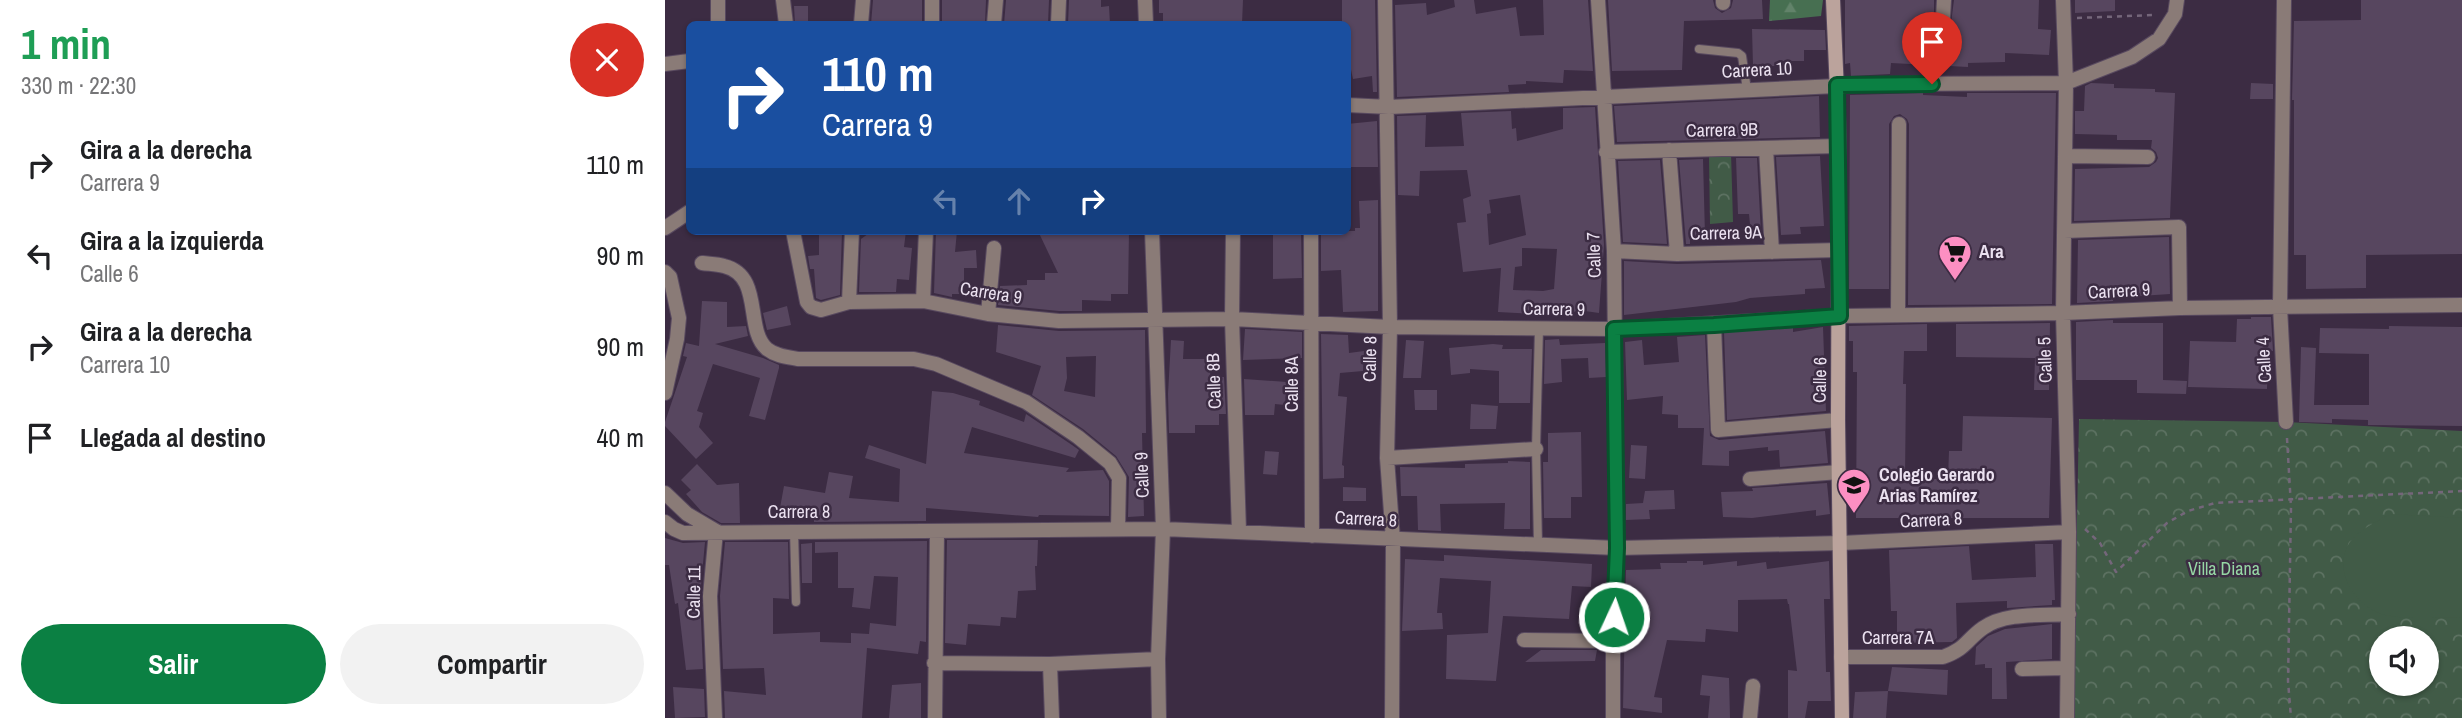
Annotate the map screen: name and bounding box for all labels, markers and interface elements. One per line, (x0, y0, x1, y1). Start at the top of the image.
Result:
pin (1902, 12.0, 1962, 84)
text: 1 min (21, 16, 111, 72)
button: close (570, 23, 644, 97)
icon: arrive (1913, 23, 1951, 61)
text: 110 m (822, 40, 934, 106)
icon: right (707, 49, 798, 140)
street label: Carrera 10 (1721, 55, 1793, 84)
text: 330 m · 22:30 (21, 70, 136, 101)
text: Carrera 9 (822, 103, 933, 146)
street label: Carrera 9B (1686, 116, 1758, 143)
text: Gira a la derecha (80, 132, 252, 167)
icon: right (21, 146, 59, 184)
text: 110 m (586, 147, 644, 182)
text: Carrera 9 (80, 167, 160, 198)
icon: left (927, 182, 965, 220)
icon: ahead (1000, 182, 1038, 220)
icon: right (1073, 182, 1111, 220)
street label: Carrera 9A (1690, 219, 1762, 246)
text: Gira a la izquierda (80, 223, 264, 258)
street label: Calle 7 (1580, 232, 1607, 278)
supermarket icon: Ara (1936, 233, 1974, 282)
icon: left (21, 237, 59, 275)
text: 90 m (597, 238, 644, 273)
place label: Ara (1979, 239, 2004, 264)
text: Calle 6 (80, 258, 139, 289)
street label: Carrera 9 (958, 275, 1024, 310)
street label: Carrera 9 (2087, 276, 2151, 305)
street label: Carrera 9 (1523, 295, 1585, 322)
text: Gira a la derecha (80, 314, 252, 349)
icon: right (21, 328, 59, 366)
text: 90 m (597, 329, 644, 364)
street label: Calle 8 (1357, 336, 1382, 382)
street label: Calle 4 (2250, 336, 2277, 384)
street label: Calle 5 (2031, 337, 2058, 383)
text: Carrera 10 (80, 349, 170, 380)
street label: Calle 8B (1200, 353, 1227, 409)
street label: Calle 8A (1279, 356, 1304, 412)
street label: Calle 6 (1807, 357, 1832, 403)
icon: arrive (21, 419, 59, 457)
text: Llegada al destino (80, 420, 266, 455)
text: 40 m (597, 420, 644, 455)
street label: Calle 9 (1128, 452, 1155, 498)
place label: Colegio Gerardo Arias Ramírez (1879, 462, 1995, 508)
school or university icon: Colegio Gerardo Arias Ramírez (1835, 466, 1873, 515)
street label: Carrera 8 (768, 499, 830, 524)
street label: Carrera 8 (1334, 504, 1398, 533)
street label: Carrera 8 (1899, 505, 1963, 534)
park label: Villa Diana (2188, 556, 2260, 581)
street label: Calle 11 (681, 564, 706, 619)
position arrow (1577, 580, 1651, 654)
button: Salir (21, 624, 326, 704)
button: Compartir (340, 624, 644, 704)
street label: Carrera 7A (1862, 625, 1934, 650)
map controls (2369, 626, 2439, 696)
button: sound (2369, 626, 2439, 696)

